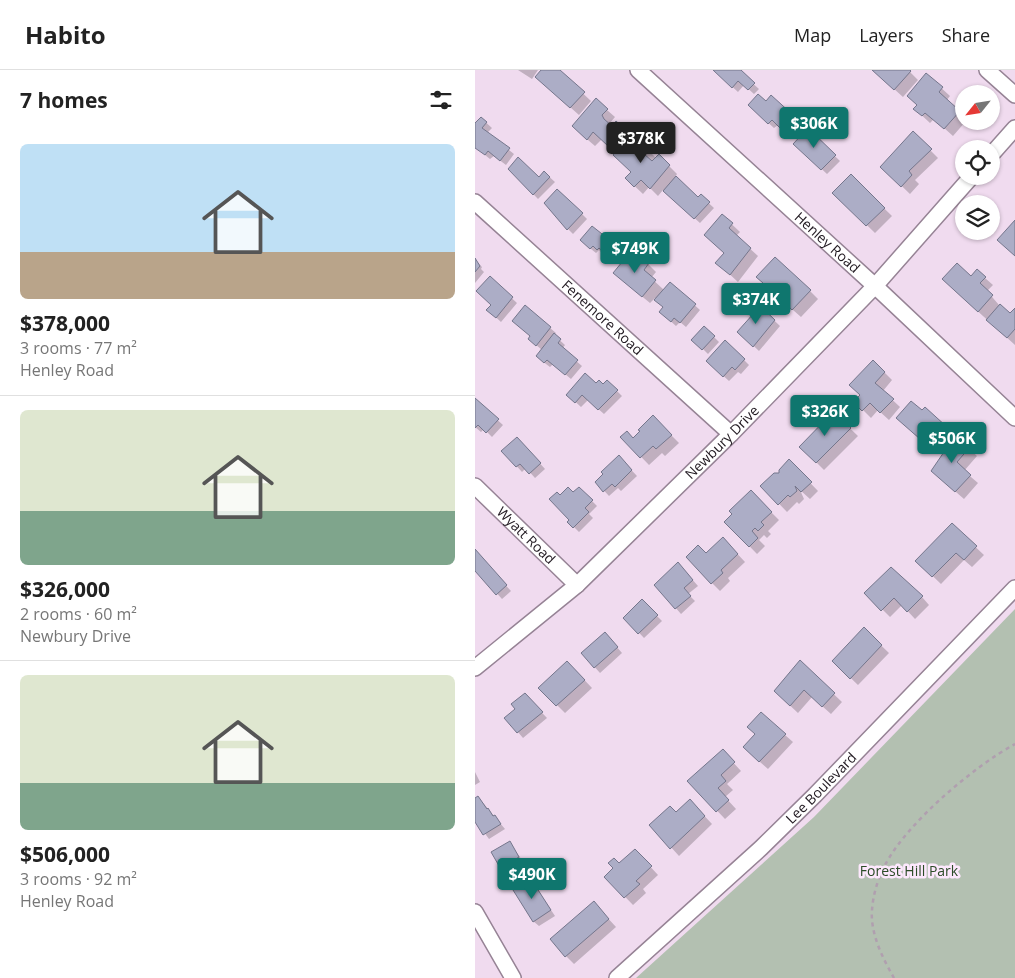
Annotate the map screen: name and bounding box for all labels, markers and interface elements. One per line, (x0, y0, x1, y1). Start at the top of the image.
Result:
text: Habito (25, 18, 106, 51)
text: Map (794, 23, 831, 47)
text: Layers (859, 23, 914, 47)
text: Share (942, 23, 990, 47)
north arrow (955, 85, 1000, 130)
map controls (955, 85, 1000, 240)
text: 7 homes (20, 86, 108, 114)
icon: filters (427, 86, 455, 114)
pin: $306K (779, 106, 849, 149)
text: $306K (790, 112, 838, 134)
pin: $378K (606, 122, 676, 164)
text: $378K (617, 127, 665, 149)
button: locate (955, 140, 1000, 185)
icon: home (193, 177, 283, 267)
button: layers (955, 195, 1000, 240)
street label: Henley Road (791, 207, 864, 277)
pin: $749K (600, 232, 670, 274)
text: $749K (611, 237, 659, 259)
street label: Fenemore Road (558, 275, 648, 359)
pin: $374K (721, 282, 791, 325)
text: $374K (732, 288, 780, 310)
text: $378,000 (20, 309, 110, 337)
text: 3 rooms · 77 m² (20, 337, 137, 359)
text: Henley Road (20, 359, 114, 381)
pin: $326K (790, 394, 860, 437)
text: $326K (801, 400, 849, 422)
street label: Newbury Drive (681, 401, 763, 483)
pin: $506K (917, 422, 987, 464)
text: $506K (928, 427, 976, 449)
icon: home (193, 442, 283, 532)
street label: Wyatt Road (493, 502, 560, 568)
text: $326,000 (20, 575, 110, 603)
text: 2 rooms · 60 m² (20, 603, 137, 625)
text: Newbury Drive (20, 625, 131, 647)
icon: home (193, 707, 283, 797)
street label: Lee Boulevard (781, 748, 860, 828)
text: $506,000 (20, 840, 110, 868)
pin: $490K (497, 858, 567, 900)
park label: Forest Hill Park (860, 861, 959, 880)
text: $490K (508, 863, 556, 885)
text: 3 rooms · 92 m² (20, 868, 137, 890)
text: Henley Road (20, 890, 114, 912)

